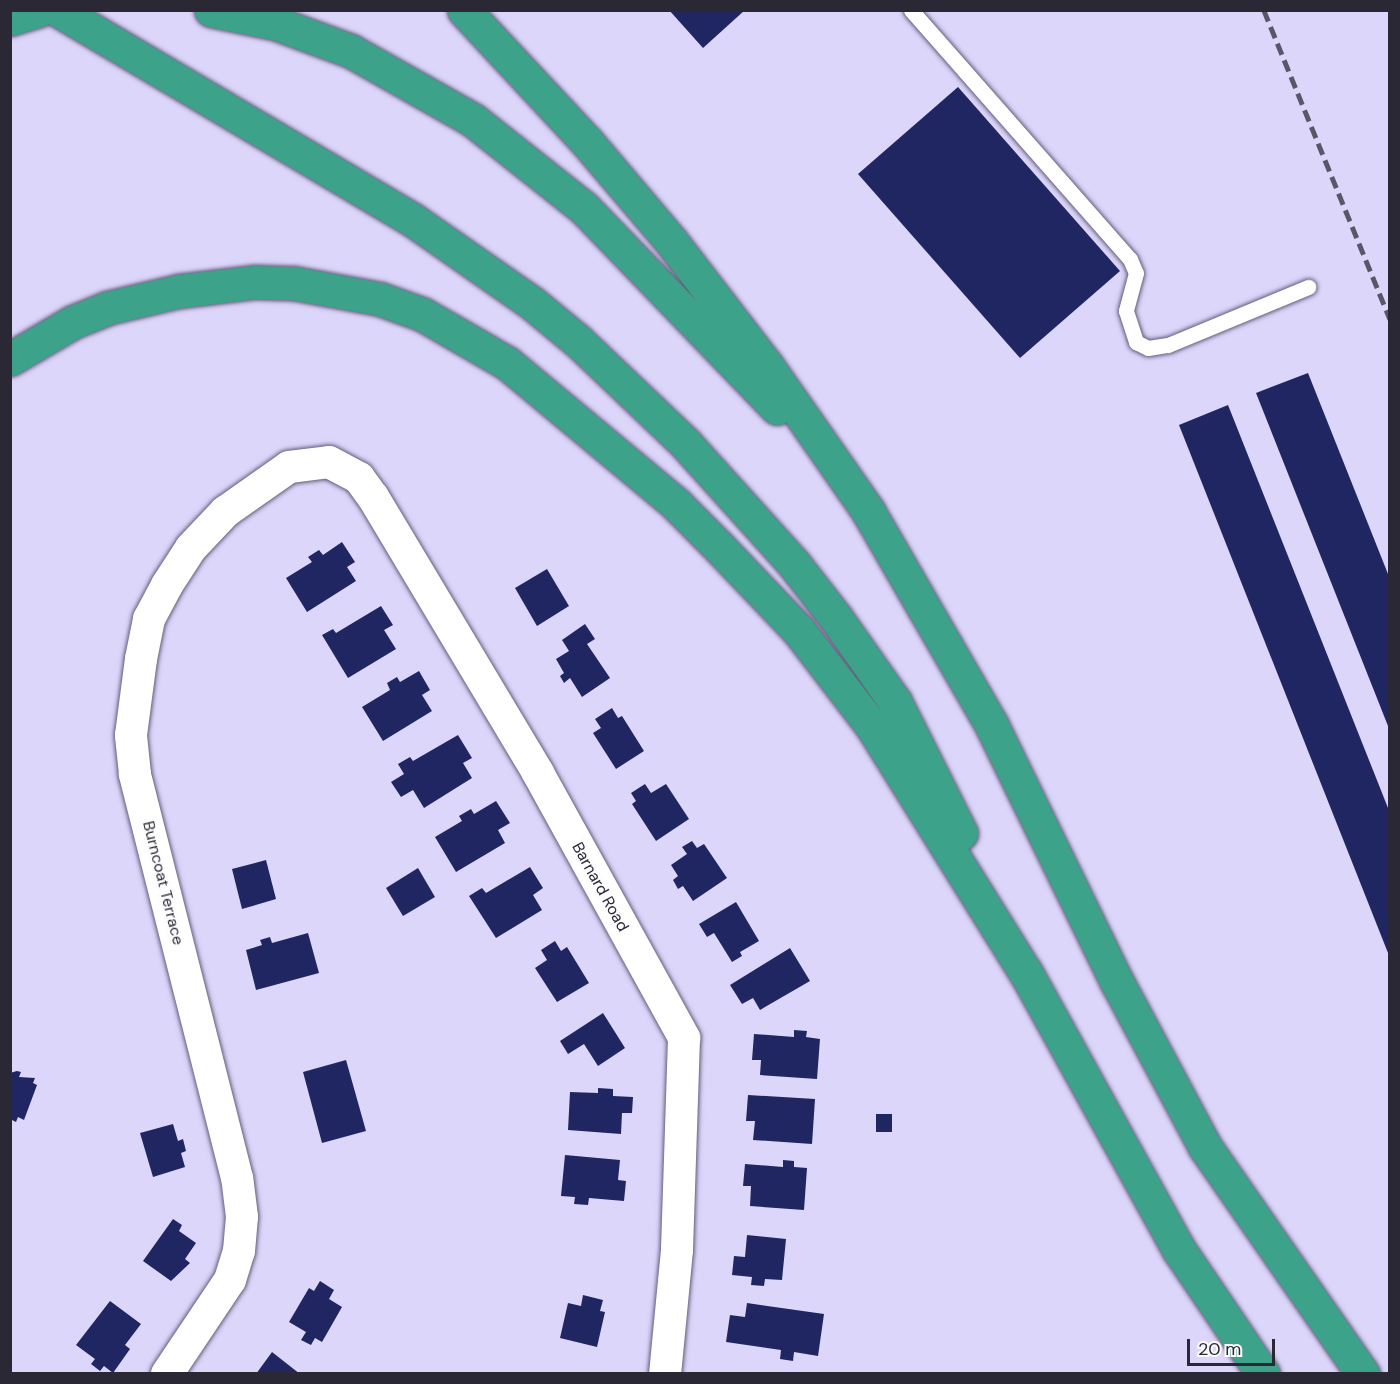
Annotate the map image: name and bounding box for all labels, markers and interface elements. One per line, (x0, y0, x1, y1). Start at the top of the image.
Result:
street label: Burncoat Terrace (138, 819, 188, 947)
street label: Barnard Road (568, 839, 632, 935)
scale bar (1190, 1327, 1278, 1365)
text: 20 m (1198, 1337, 1241, 1361)

